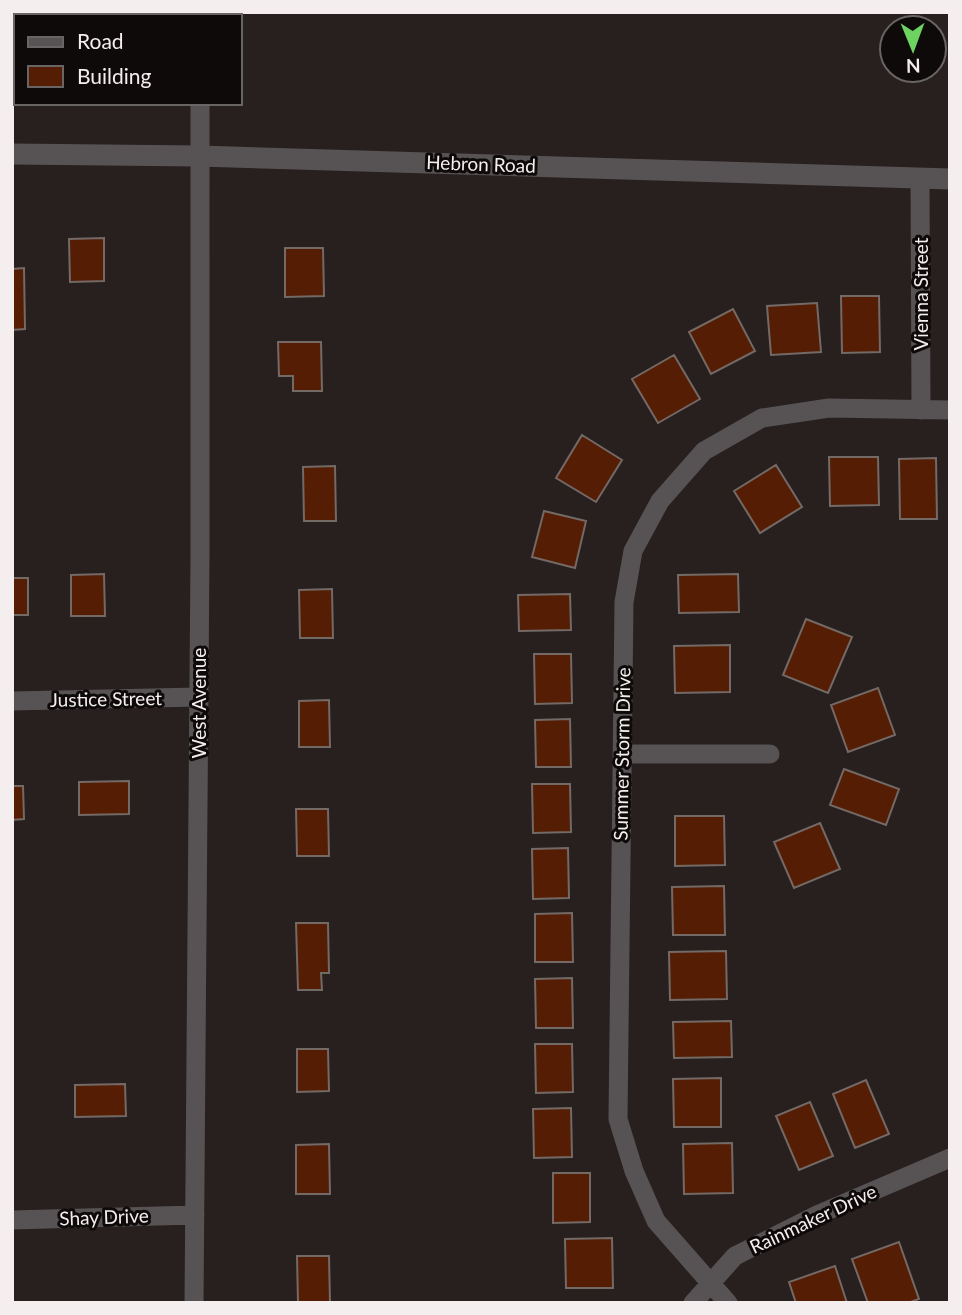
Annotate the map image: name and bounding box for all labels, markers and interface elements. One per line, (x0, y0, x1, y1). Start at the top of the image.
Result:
legend (14, 14, 242, 105)
north arrow (878, 14, 948, 84)
text: Road (77, 28, 124, 53)
text: N (906, 55, 921, 78)
text: Building (77, 63, 152, 88)
street label: Hebron Road (426, 150, 536, 177)
street label: Vienna Street (909, 237, 932, 351)
street label: West Avenue (187, 648, 210, 758)
street label: Summer Storm Drive (608, 667, 635, 841)
street label: Justice Street (50, 686, 162, 711)
street label: Rainmaker Drive (746, 1179, 880, 1258)
street label: Shay Drive (59, 1203, 149, 1230)

